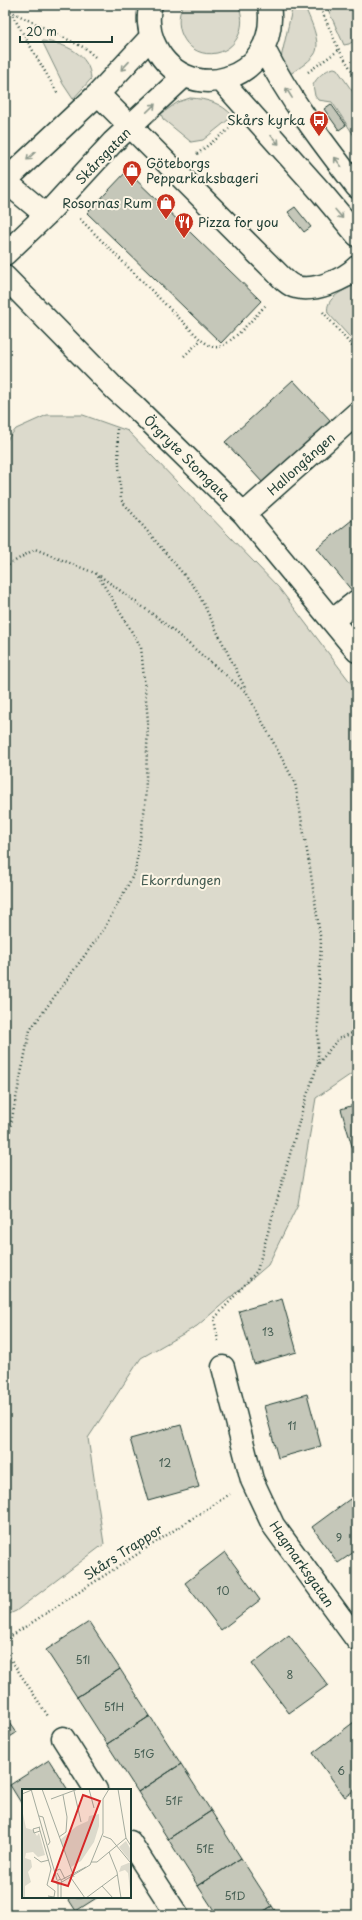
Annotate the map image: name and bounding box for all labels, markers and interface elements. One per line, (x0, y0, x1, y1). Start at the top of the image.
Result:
scale bar (20, 18, 112, 44)
text: 20 m (26, 22, 57, 40)
one-way arrow (120, 61, 129, 71)
one-way arrow (284, 88, 293, 99)
one-way arrow (146, 103, 156, 112)
bus stop icon: Skårs kyrka (308, 109, 330, 137)
place label: Skårs kyrka (227, 110, 306, 129)
street label: Skårsgatan (71, 123, 135, 188)
one-way arrow (271, 135, 280, 145)
one-way arrow (26, 151, 36, 161)
place label: Göteborgs Pepparkaksbageri (146, 153, 259, 187)
one-way arrow (334, 157, 342, 168)
shop icon: Göteborgs Pepparkaksbageri (121, 159, 143, 187)
shop icon: Rosornas Rum (155, 192, 177, 220)
place label: Rosornas Rum (62, 193, 152, 212)
one-way arrow (334, 208, 343, 219)
restaurant icon: Pizza for you (173, 211, 195, 239)
place label: Pizza for you (198, 212, 279, 231)
street label: Örgryte Stomgata (140, 410, 235, 506)
street label: Hallongången (262, 428, 339, 499)
park label: Ekorrdungen (141, 870, 221, 889)
house number: 13 (262, 1323, 274, 1340)
house number: 11 (287, 1417, 297, 1434)
house number: 12 (159, 1454, 172, 1471)
street label: Hagmarksgatan (266, 1517, 339, 1611)
street label: Skårs Trappor (80, 1519, 166, 1584)
house number: 9 (336, 1529, 342, 1546)
house number: 10 (217, 1582, 229, 1599)
house number: 51I (76, 1651, 90, 1668)
house number: 8 (287, 1666, 294, 1683)
house number: 51H (104, 1698, 124, 1715)
house number: 51G (134, 1745, 154, 1762)
house number: 6 (337, 1762, 345, 1779)
inset map (22, 1789, 131, 1898)
house number: 51F (165, 1792, 183, 1809)
house number: 51E (196, 1840, 214, 1857)
house number: 51D (225, 1887, 245, 1904)

